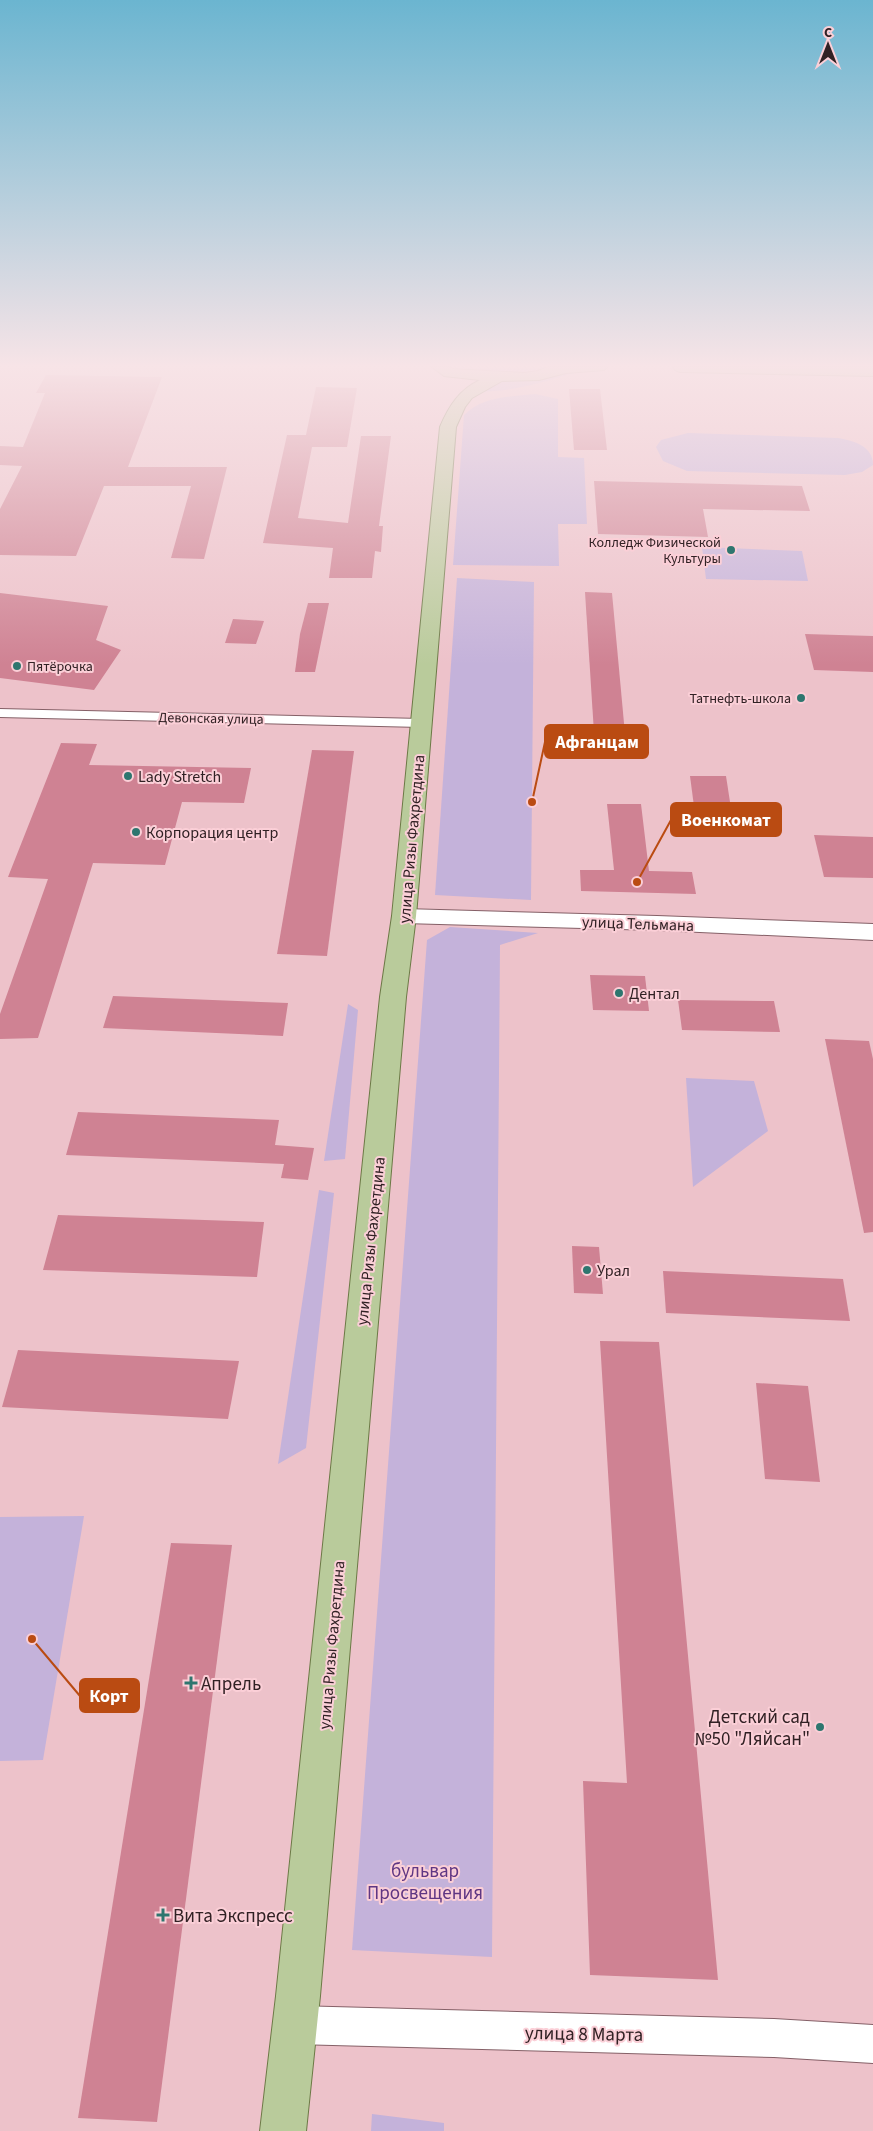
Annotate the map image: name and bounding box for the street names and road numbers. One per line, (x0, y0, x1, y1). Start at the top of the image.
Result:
street label: Девонская улица (158, 708, 264, 730)
street label: улица Ризы Фахретдина (394, 754, 430, 924)
street label: улица Тельмана (582, 911, 694, 937)
street label: улица Ризы Фахретдина (351, 1156, 391, 1326)
street label: улица Ризы Фахретдина (314, 1560, 350, 1730)
street label: улица 8 Марта (525, 2020, 643, 2049)

